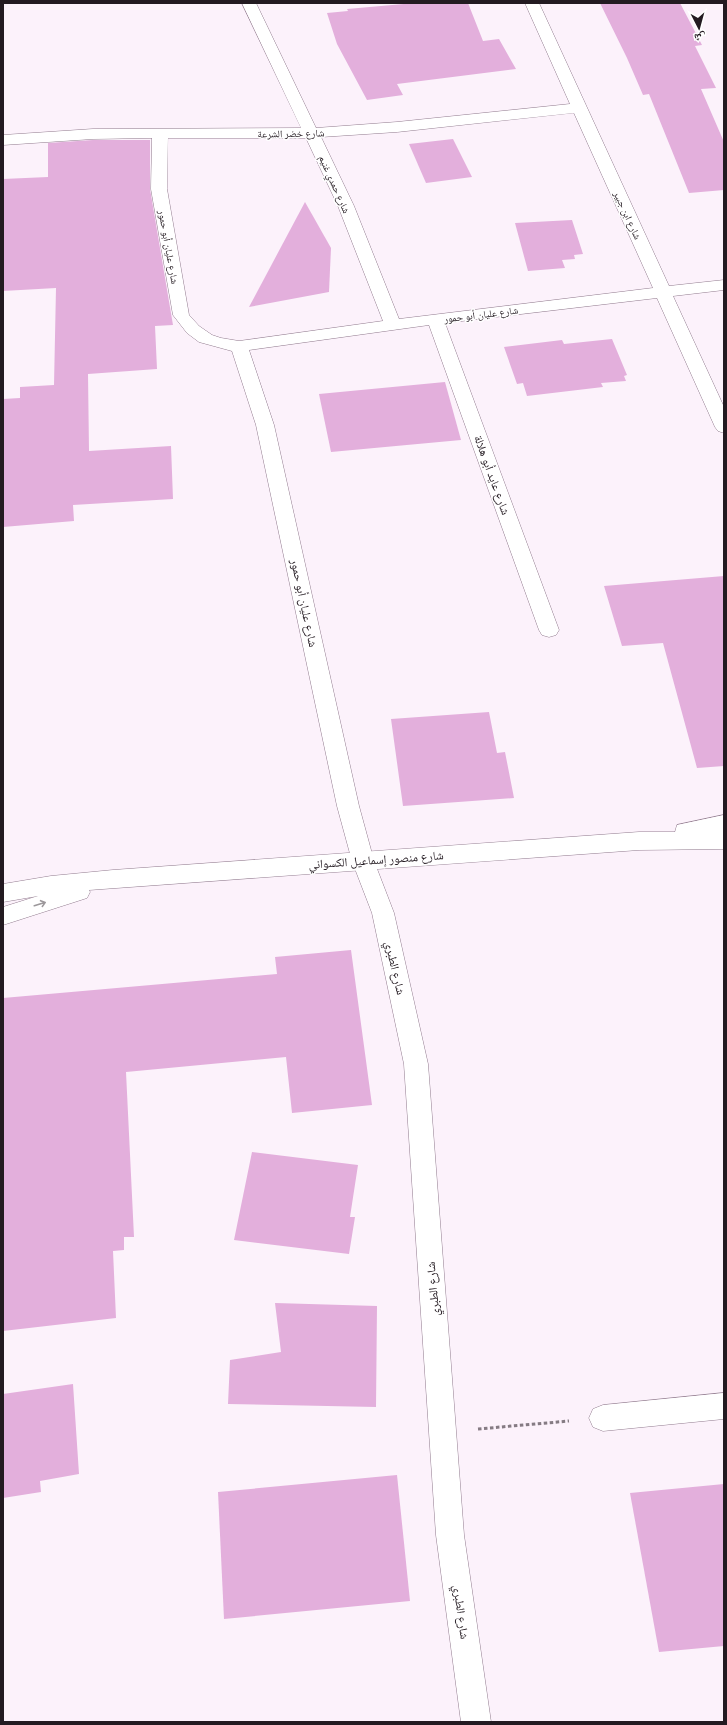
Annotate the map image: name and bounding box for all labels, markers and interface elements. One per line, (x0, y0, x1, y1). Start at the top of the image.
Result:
north arrow (679, 8, 719, 48)
text: ش (693, 29, 706, 45)
street label: شارع خضر الشرعة (257, 127, 325, 141)
street label: شارع حمدي غنيم (315, 154, 352, 216)
street label: شارع ابن جبير (610, 188, 644, 242)
street label: شارع عليان أبو حمور (155, 208, 181, 285)
street label: شارع عليان أبو حمور (442, 304, 519, 326)
street label: شارع عايد أبو هلالة (470, 433, 513, 517)
street label: شارع عليان أبو حمور (287, 557, 320, 649)
street label: شارع منصور إسماعيل الكسواني (308, 848, 444, 875)
one-way arrow (34, 900, 47, 907)
street label: شارع الطبري (379, 940, 408, 997)
street label: شارع الطبري (424, 1261, 445, 1317)
street label: شارع الطبري (447, 1584, 472, 1640)

